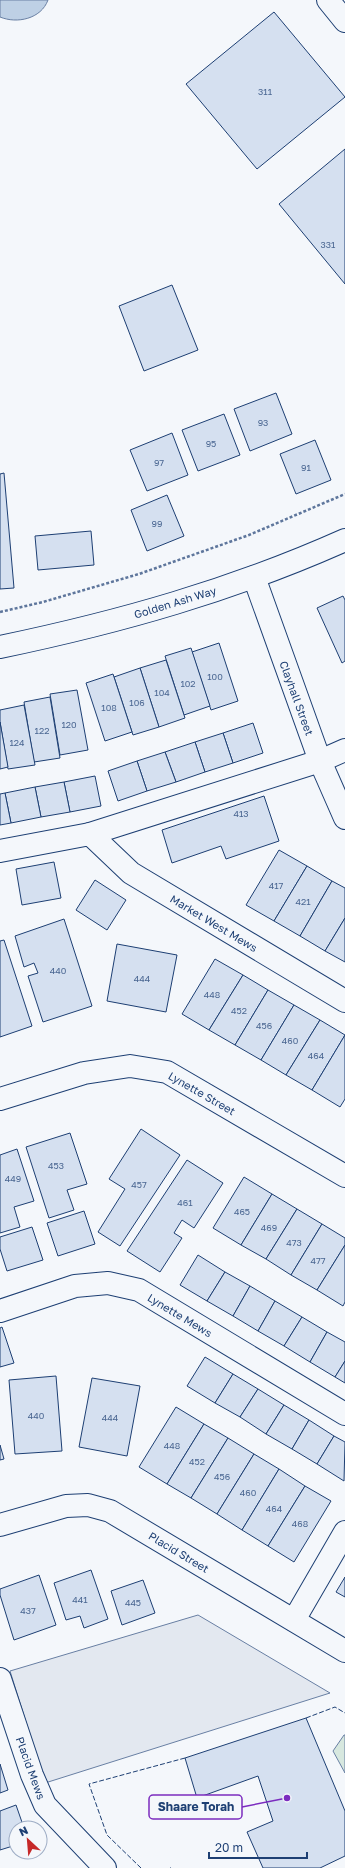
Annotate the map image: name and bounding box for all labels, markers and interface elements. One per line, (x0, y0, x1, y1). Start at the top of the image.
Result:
house number: 311 (258, 86, 273, 97)
house number: 331 (321, 239, 336, 250)
house number: 93 (258, 417, 268, 428)
house number: 95 (206, 438, 216, 449)
house number: 97 (154, 457, 164, 468)
house number: 91 (301, 462, 312, 473)
house number: 99 (152, 518, 162, 529)
street label: Golden Ash Way (132, 583, 218, 621)
street label: Clayhall Street (277, 659, 317, 737)
house number: 100 (207, 671, 223, 682)
house number: 102 (180, 678, 196, 689)
house number: 104 (154, 687, 170, 698)
house number: 106 (129, 697, 145, 708)
house number: 108 (101, 702, 117, 713)
house number: 120 (61, 719, 77, 730)
house number: 122 (35, 725, 49, 736)
house number: 124 (9, 737, 25, 748)
house number: 413 (233, 808, 249, 819)
house number: 417 (269, 880, 284, 891)
street label: Market West Mews (168, 892, 260, 954)
house number: 421 (295, 896, 311, 907)
house number: 440 (50, 965, 67, 976)
house number: 444 (134, 973, 151, 984)
house number: 448 (204, 989, 220, 1000)
house number: 452 (231, 1005, 247, 1016)
house number: 456 (256, 1020, 272, 1031)
house number: 460 (282, 1035, 299, 1046)
house number: 464 (308, 1050, 325, 1061)
street label: Lynette Street (166, 1069, 238, 1117)
house number: 453 (48, 1160, 64, 1171)
house number: 449 (5, 1173, 21, 1184)
house number: 457 (131, 1179, 147, 1190)
house number: 461 (177, 1197, 193, 1208)
house number: 465 (234, 1206, 250, 1217)
house number: 469 (261, 1222, 277, 1233)
house number: 473 (286, 1237, 302, 1248)
house number: 477 (310, 1255, 326, 1266)
street label: Lynette Mews (145, 1291, 215, 1339)
house number: 440 (28, 1410, 45, 1421)
house number: 444 (102, 1412, 119, 1423)
house number: 448 (164, 1440, 180, 1451)
house number: 452 (189, 1456, 205, 1467)
house number: 456 (214, 1471, 230, 1482)
house number: 460 (240, 1487, 257, 1498)
house number: 464 (266, 1503, 283, 1514)
house number: 468 (292, 1518, 308, 1529)
street label: Placid Street (147, 1529, 211, 1575)
house number: 441 (72, 1594, 88, 1605)
house number: 445 (125, 1597, 141, 1608)
house number: 437 (20, 1605, 36, 1616)
street label: Placid Mews (14, 1735, 48, 1801)
callout: Shaare Torah (149, 1795, 242, 1819)
text: Shaare Torah (158, 1799, 234, 1814)
north arrow (8, 1820, 48, 1860)
text: N (17, 1823, 30, 1838)
scale bar (209, 1834, 307, 1860)
text: 20 m (215, 1840, 243, 1855)

